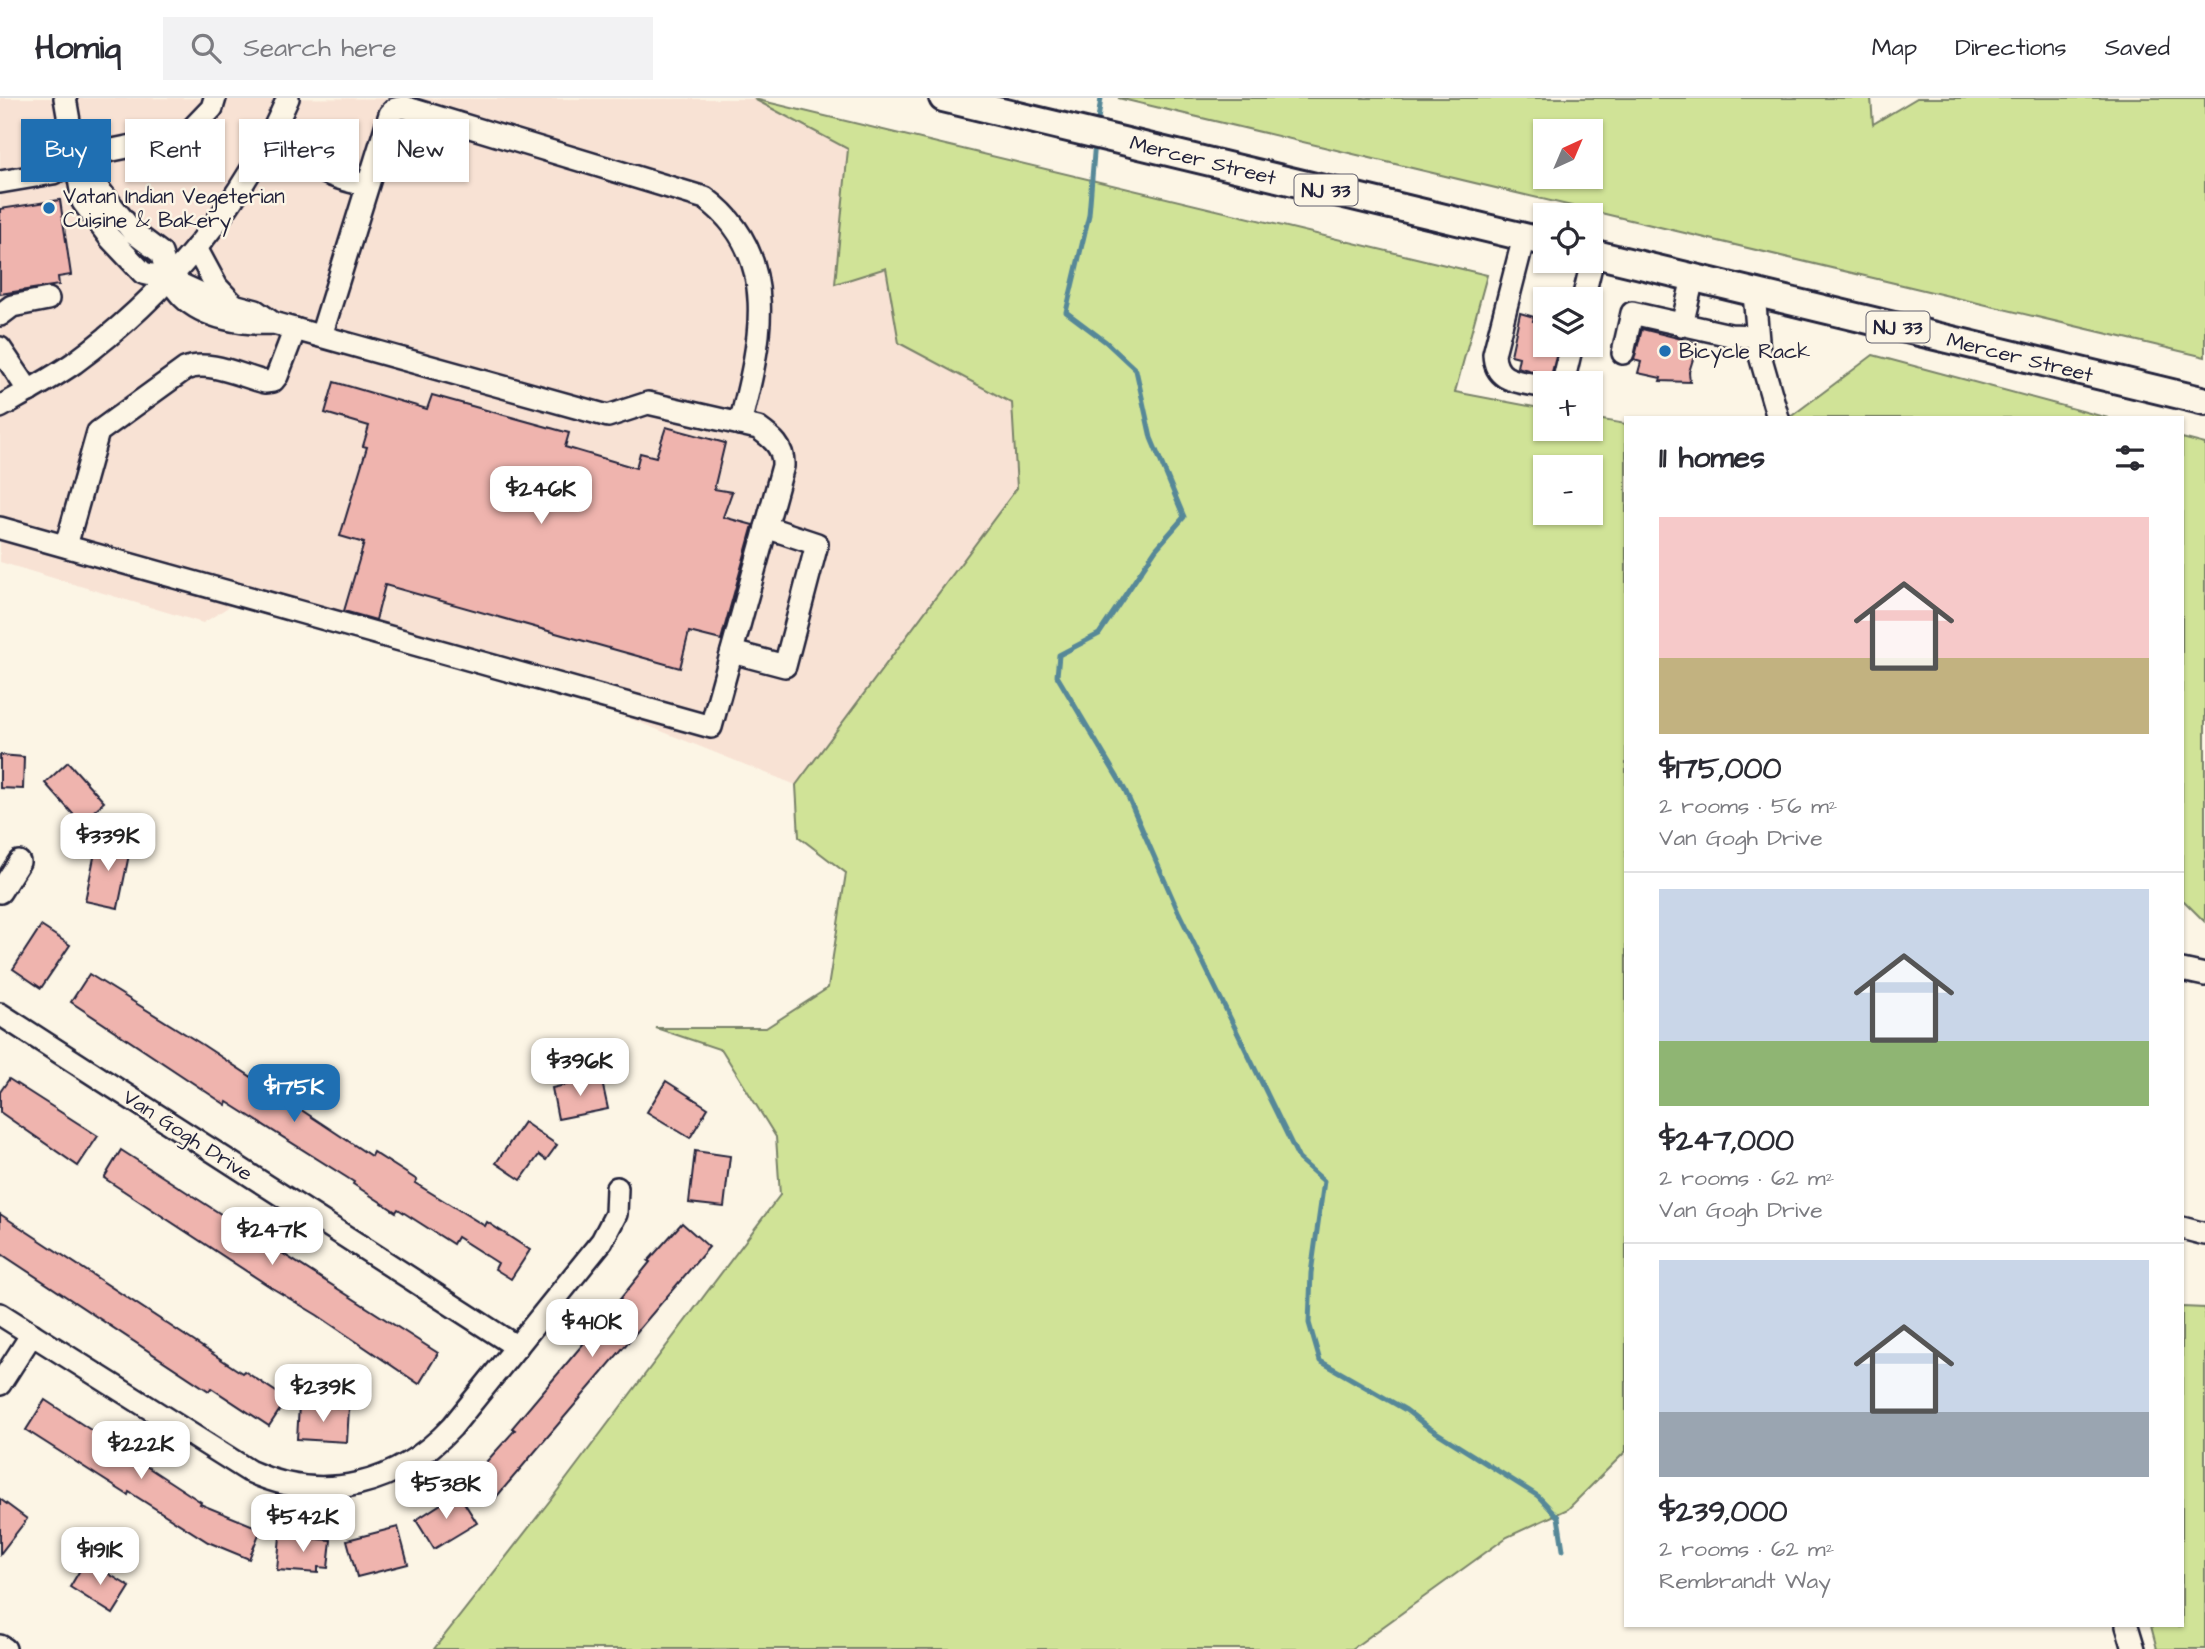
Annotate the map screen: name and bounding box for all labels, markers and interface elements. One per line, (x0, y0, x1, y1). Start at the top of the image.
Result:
search box (163, 17, 653, 80)
text: Homiq (35, 25, 121, 71)
icon: search (187, 29, 225, 67)
text: Search here (243, 30, 397, 66)
text: Map (1872, 31, 1917, 65)
text: Directions (1955, 31, 2067, 65)
text: Saved (2105, 31, 2170, 65)
chip: Buy (21, 119, 111, 182)
chip: Rent (125, 119, 225, 182)
chip: Filters (239, 119, 359, 182)
chip: New (373, 119, 469, 182)
north arrow (1533, 119, 1603, 189)
map controls (1533, 119, 1603, 525)
street label: Mercer Street (1127, 128, 1280, 193)
road number: NJ 33 (1294, 174, 1358, 206)
place label: Vatan Indian Vegeterian Cuisine & Bakery (63, 182, 285, 237)
marker: Vatan Indian Vegeterian Cuisine & Bakery (41, 200, 57, 216)
button: locate (1533, 203, 1603, 273)
button: layers (1533, 287, 1603, 357)
road number: NJ 33 (1867, 312, 1930, 342)
street label: Mercer Street (1944, 325, 2097, 390)
place label: Bicycle Rack (1679, 337, 1810, 368)
marker: Bicycle Rack (1657, 343, 1673, 359)
button: + (1533, 371, 1603, 441)
text: 11 homes (1659, 437, 1765, 479)
icon: filters (2111, 439, 2149, 477)
button: − (1533, 455, 1603, 525)
pin: $246K (492, 466, 590, 526)
text: $246K (506, 473, 576, 505)
icon: home (1841, 563, 1967, 689)
text: $175,000 (1659, 748, 1781, 790)
text: 2 rooms · 56 m² (1659, 790, 1837, 822)
pin: $339K (59, 814, 157, 873)
text: $339K (76, 820, 140, 852)
text: Van Gogh Drive (1659, 822, 1823, 854)
icon: home (1841, 935, 1967, 1061)
pin: $396K (531, 1038, 629, 1098)
text: $396K (547, 1045, 613, 1077)
pin: $175K (245, 1065, 343, 1124)
text: $175K (264, 1071, 324, 1103)
street label: Van Gogh Drive (116, 1083, 258, 1190)
text: $247,000 (1659, 1120, 1794, 1162)
text: 2 rooms · 62 m² (1659, 1162, 1834, 1194)
text: Van Gogh Drive (1659, 1194, 1823, 1226)
pin: $247K (223, 1208, 321, 1267)
text: $247K (237, 1214, 307, 1246)
pin: $410K (543, 1300, 641, 1359)
text: $410K (562, 1306, 622, 1338)
icon: home (1841, 1306, 1967, 1432)
pin: $239K (274, 1364, 372, 1424)
text: $239K (291, 1371, 355, 1403)
pin: $222K (92, 1422, 190, 1481)
text: $222K (108, 1428, 174, 1460)
pin: $538K (397, 1462, 495, 1521)
text: $538K (411, 1468, 481, 1500)
text: $239,000 (1659, 1491, 1787, 1533)
pin: $542K (254, 1494, 352, 1554)
text: $542K (267, 1501, 339, 1533)
pin: $191K (51, 1528, 149, 1587)
text: 2 rooms · 62 m² (1659, 1533, 1834, 1565)
text: $191K (77, 1534, 123, 1566)
text: Rembrandt Way (1659, 1565, 1831, 1597)

